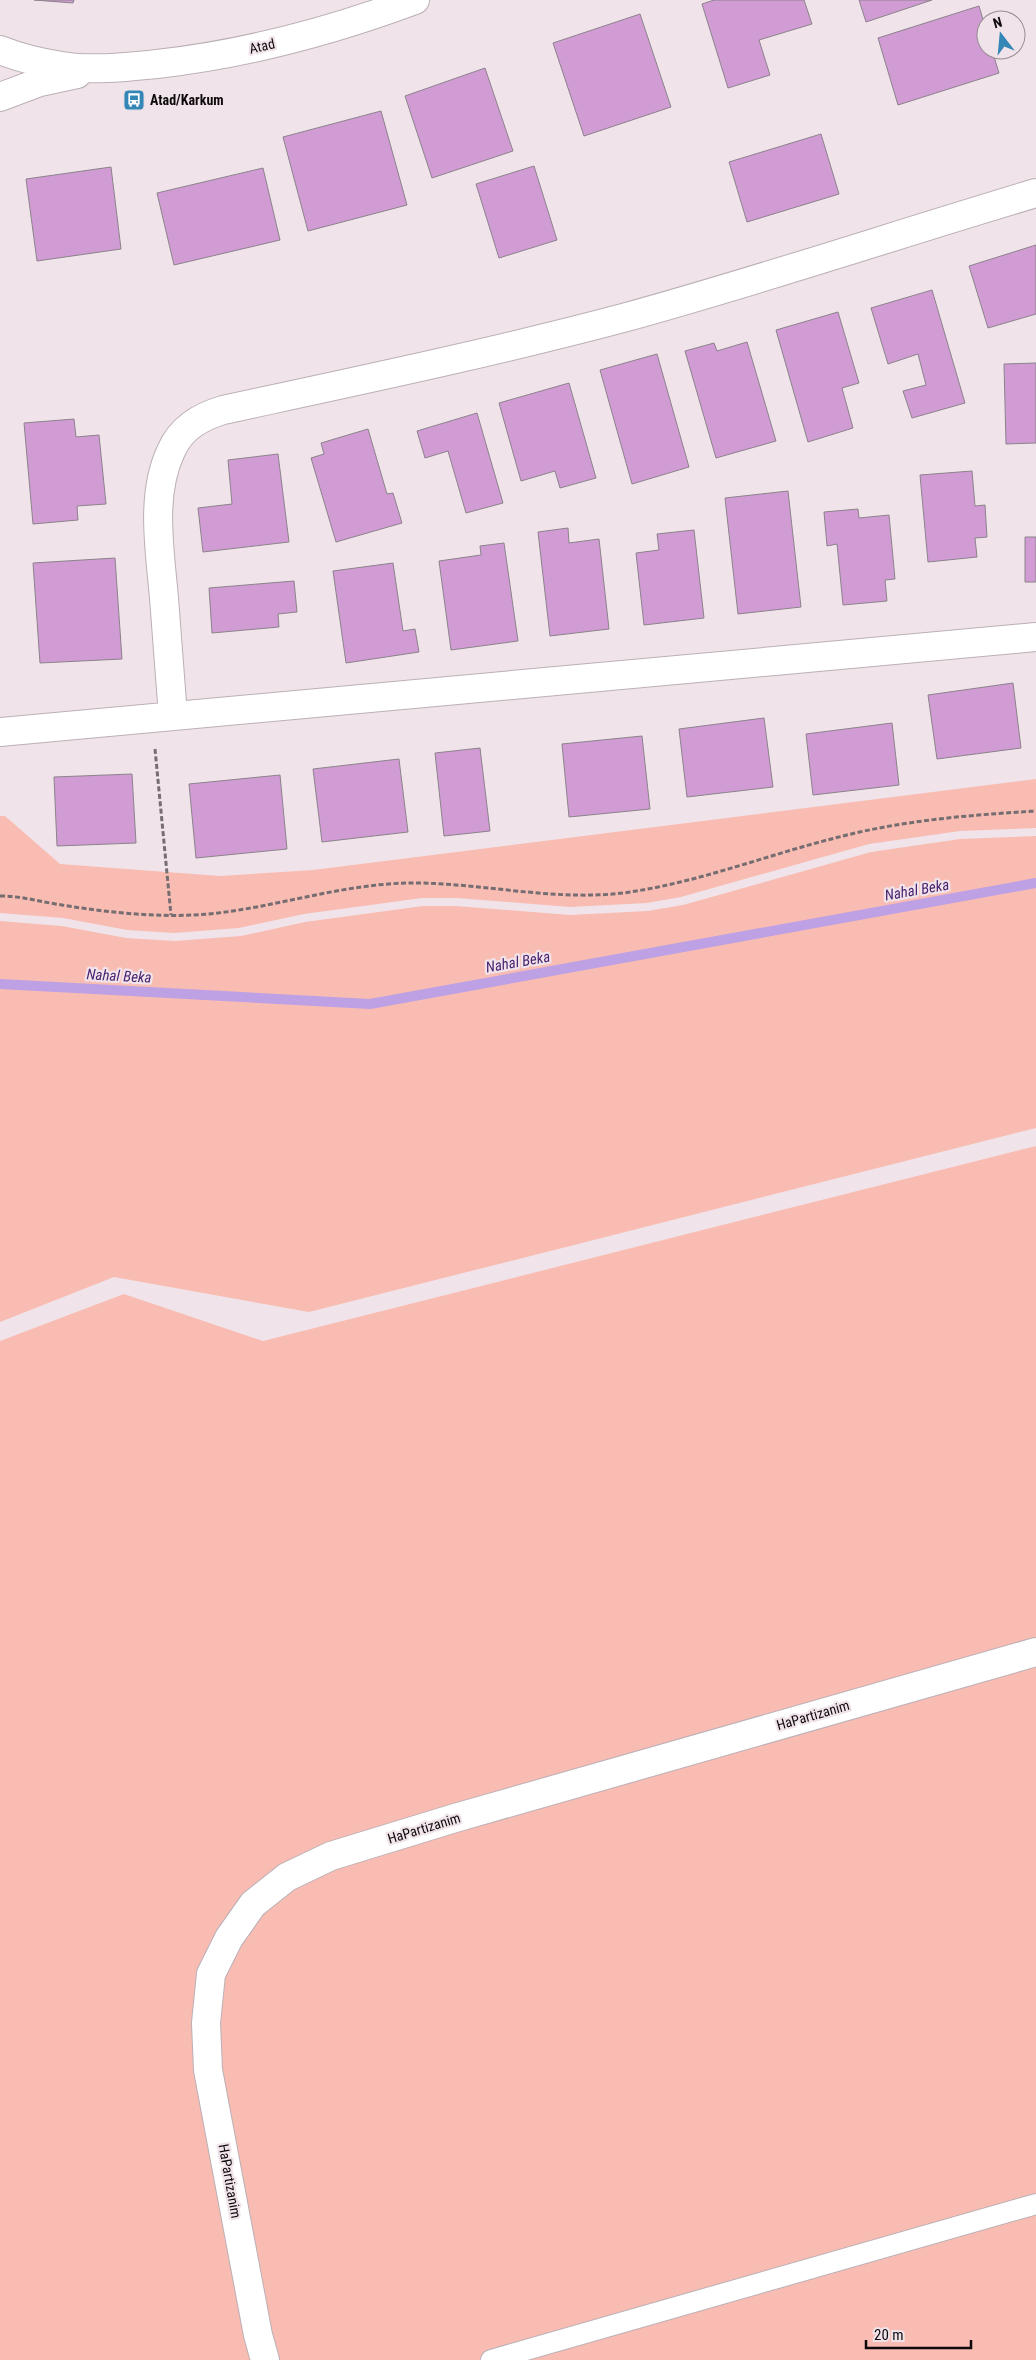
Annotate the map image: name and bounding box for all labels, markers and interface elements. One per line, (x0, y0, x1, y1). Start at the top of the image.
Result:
north arrow (976, 10, 1026, 60)
text: N (991, 14, 1004, 31)
street label: Atad (248, 35, 276, 57)
bus stop icon: Atad/Karkum (122, 88, 146, 112)
place label: Atad/Karkum (150, 92, 224, 108)
water label: Nahal Beka (883, 875, 951, 905)
water label: Nahal Beka (484, 947, 552, 977)
water label: Nahal Beka (86, 965, 152, 987)
street label: HaPartizanim (775, 1697, 851, 1733)
street label: HaPartizanim (386, 1809, 462, 1847)
street label: HaPartizanim (216, 2143, 244, 2219)
scale bar (866, 2318, 971, 2350)
text: 20 m (874, 2326, 904, 2344)

